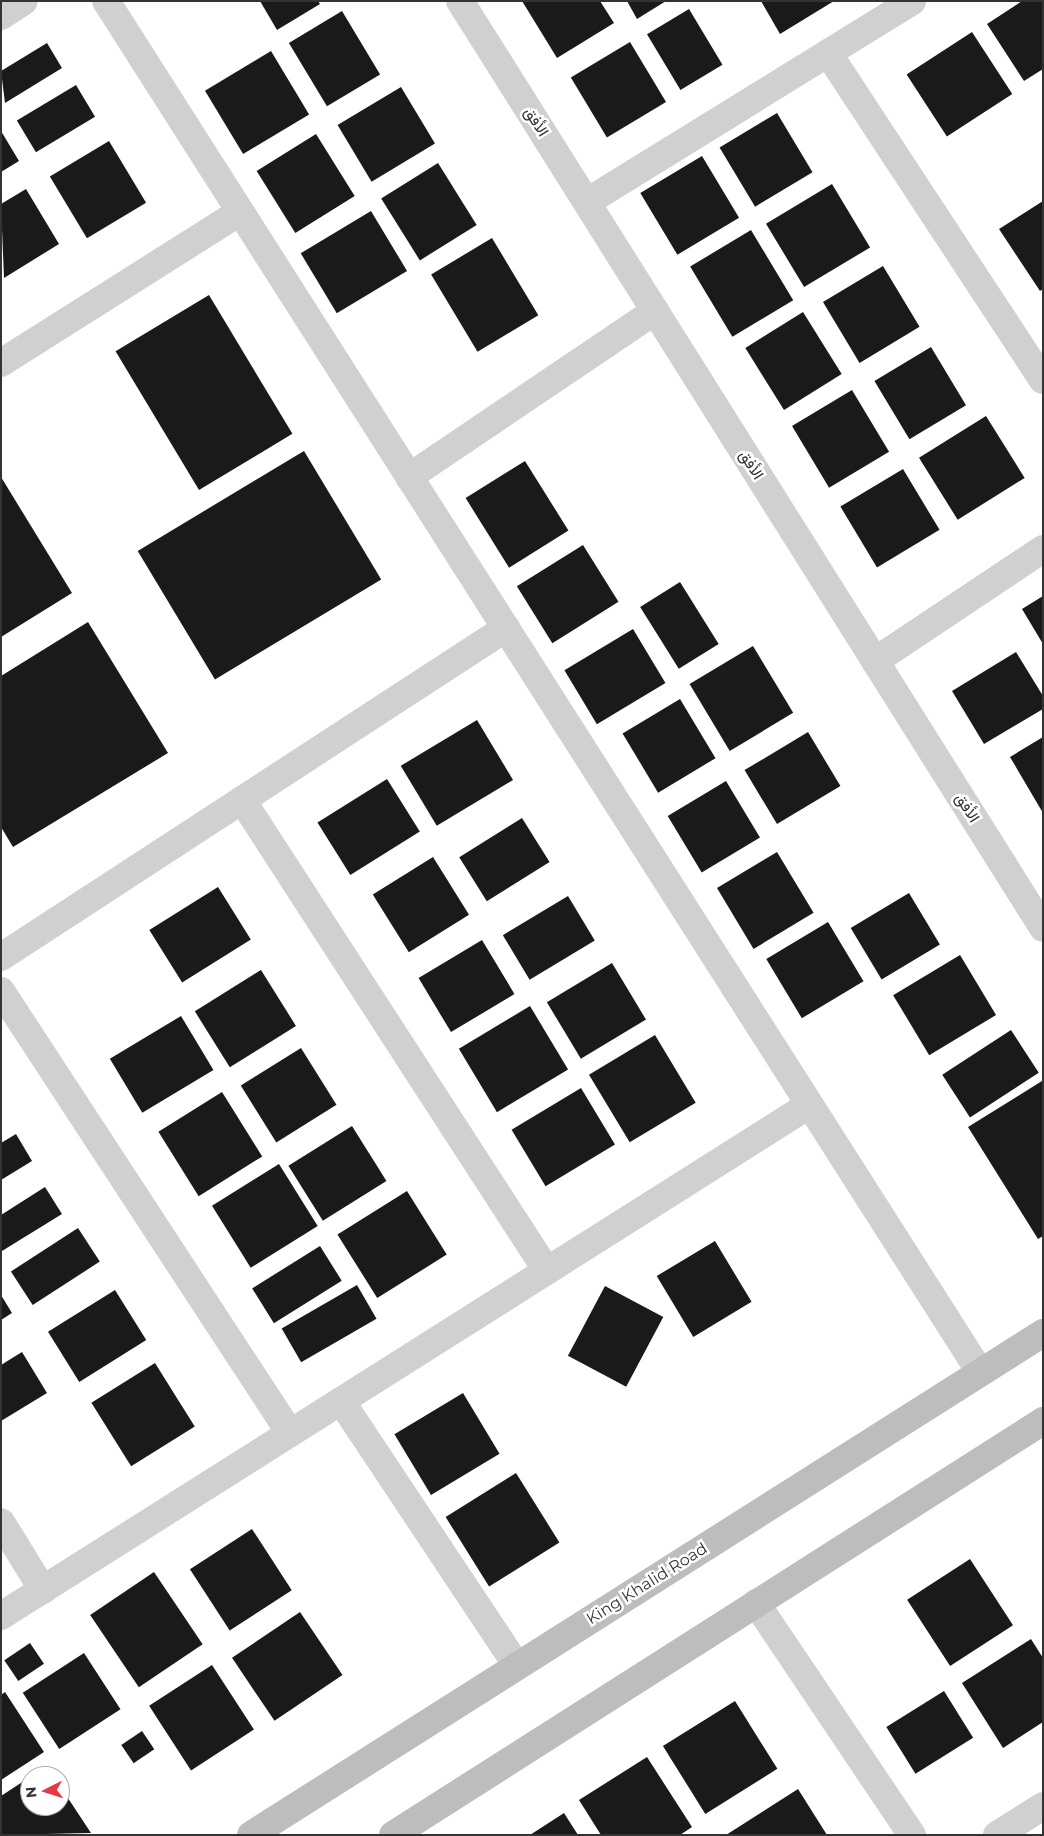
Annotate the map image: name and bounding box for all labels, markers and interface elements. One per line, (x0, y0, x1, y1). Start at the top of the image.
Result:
street label: الأفق (520, 104, 552, 140)
street label: الأفق (735, 447, 767, 483)
street label: الأفق (951, 790, 983, 826)
street label: King Khalid Road (583, 1539, 711, 1629)
north arrow (20, 1766, 70, 1816)
text: N (22, 1786, 41, 1799)

